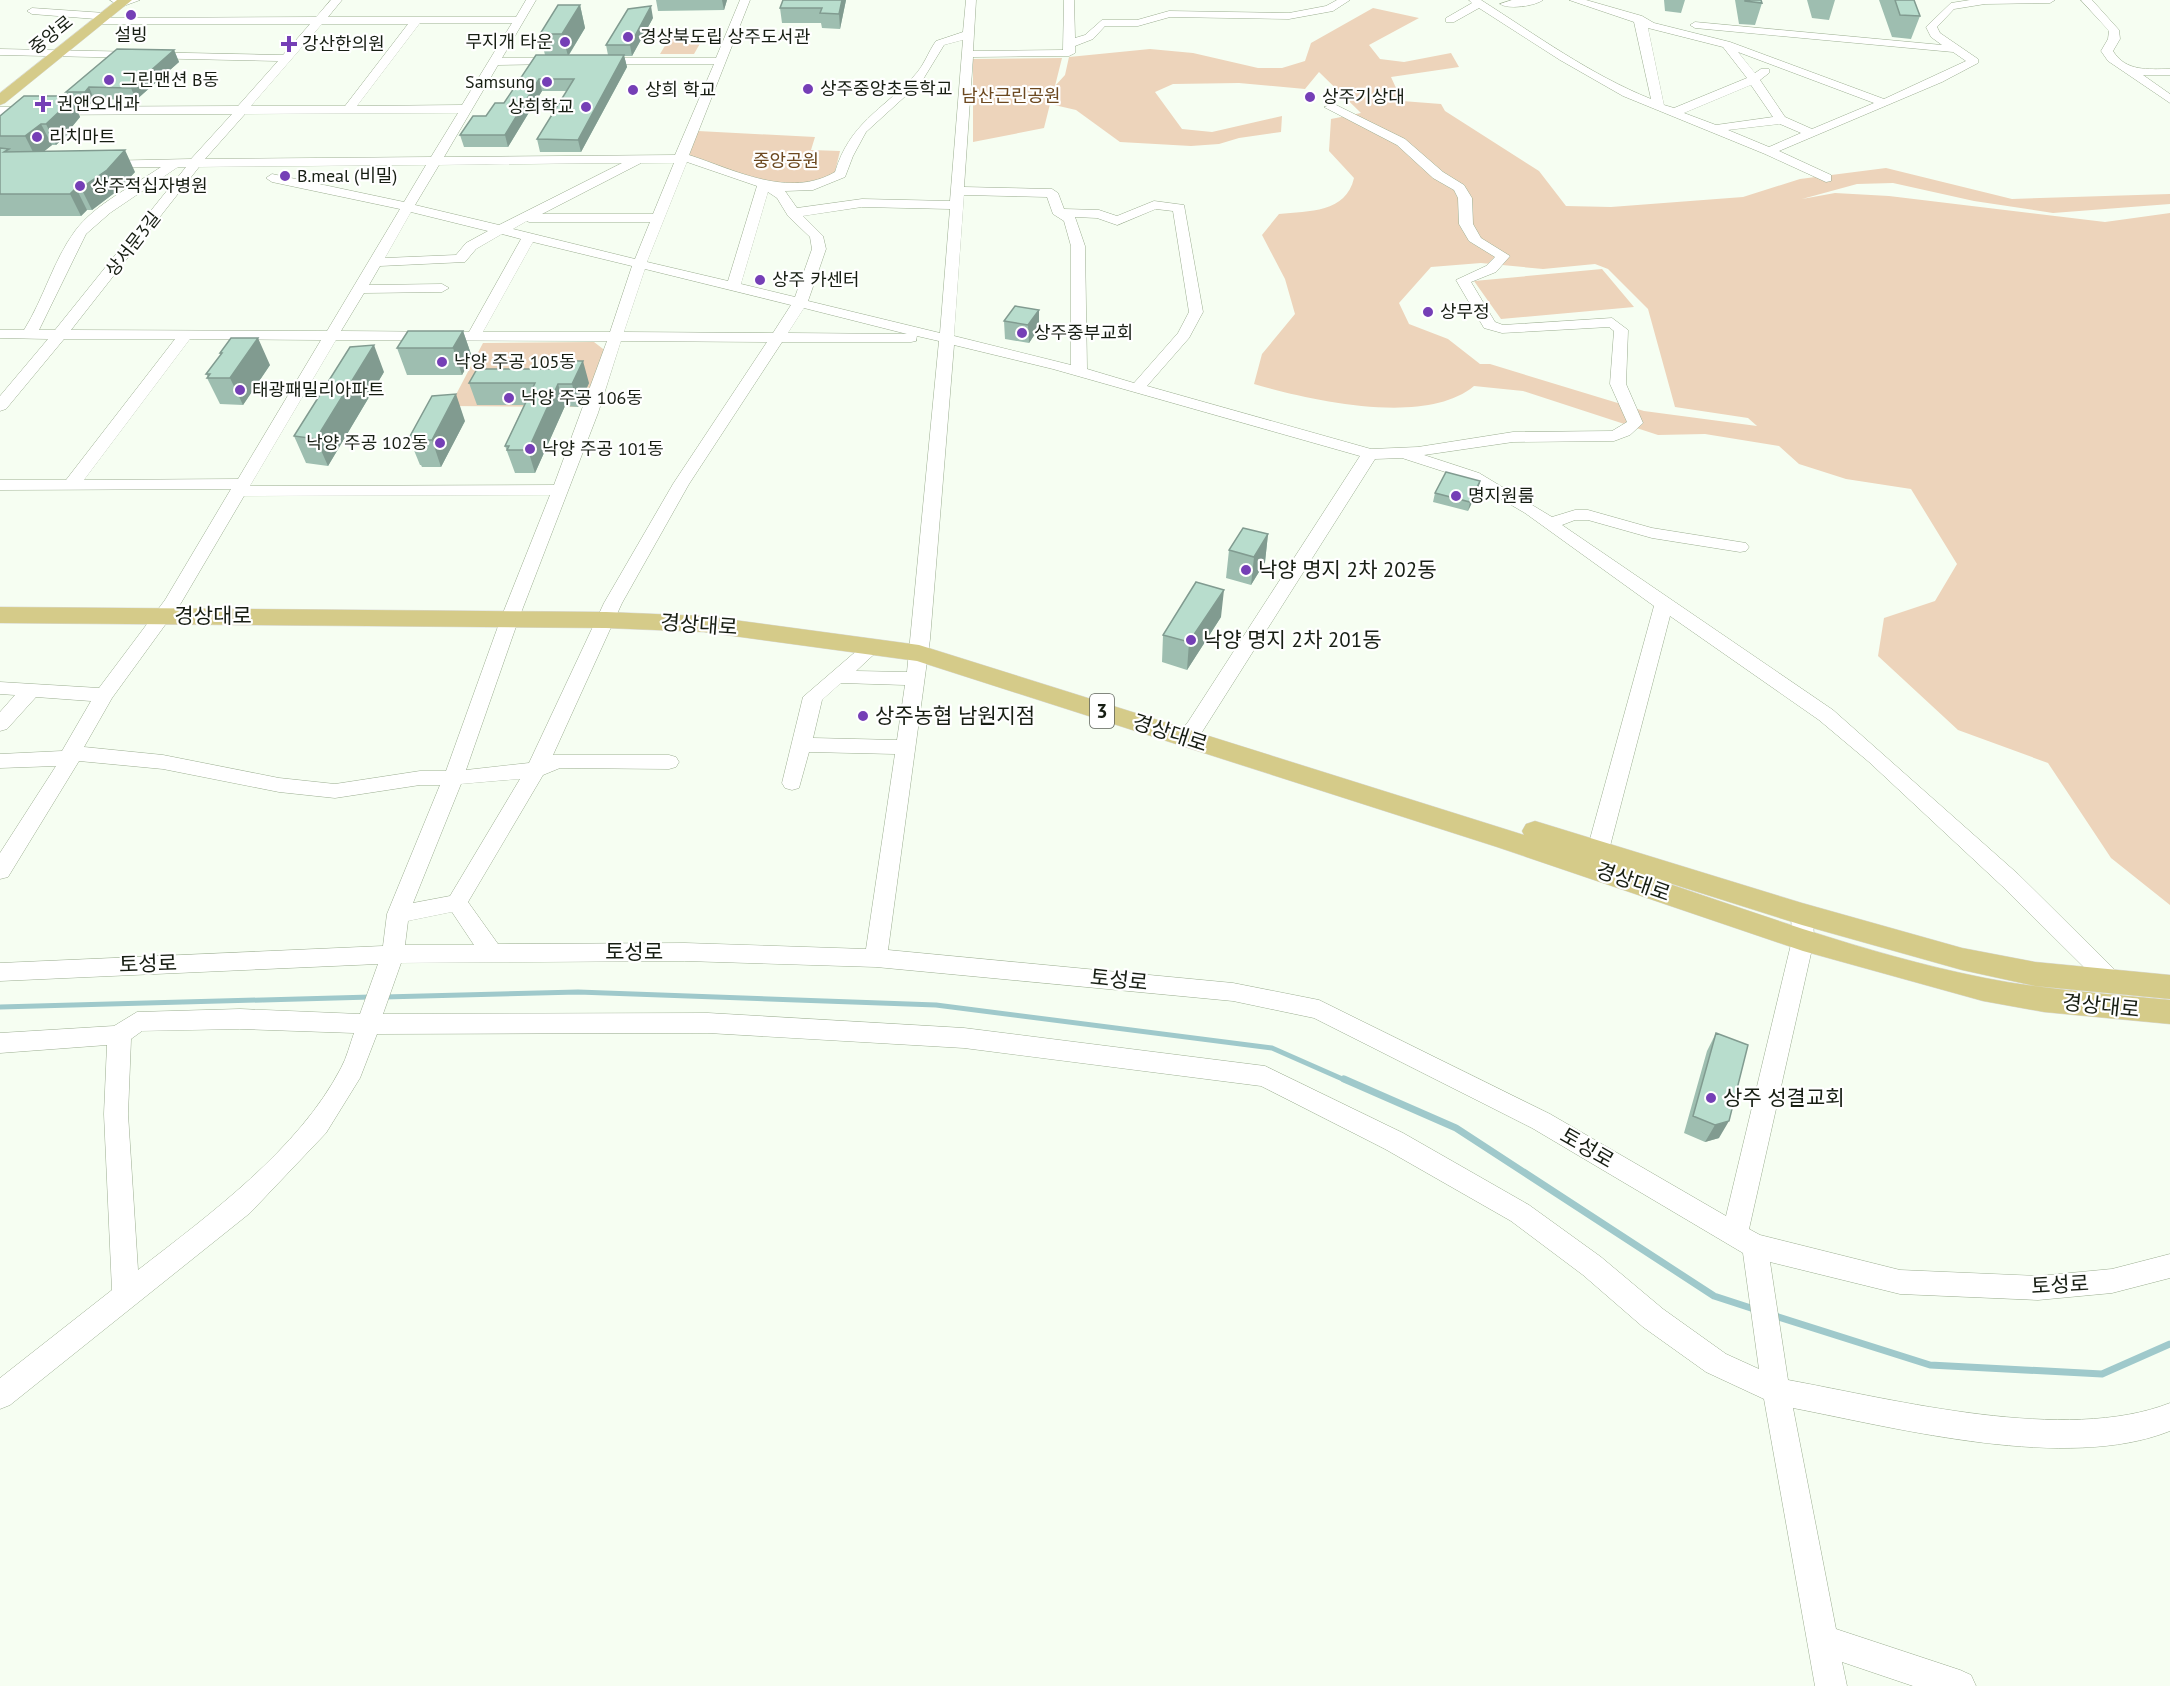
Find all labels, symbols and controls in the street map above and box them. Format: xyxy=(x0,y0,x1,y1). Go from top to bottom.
marker: 설빙 xyxy=(124,8,138,22)
street label: 중앙로 xyxy=(24,10,77,59)
place label: 설빙 xyxy=(114,23,148,46)
place label: 경상북도립 상주도서관 xyxy=(640,25,811,48)
place label: 무지개 타운 xyxy=(465,30,553,53)
marker: 경상북도립 상주도서관 xyxy=(621,30,635,44)
place label: 강산한의원 xyxy=(302,32,385,55)
marker: 강산한의원 xyxy=(280,35,298,53)
marker: 무지개 타운 xyxy=(558,35,572,49)
place label: 그린맨션 B동 xyxy=(121,68,219,91)
place label: Samsung xyxy=(465,70,535,93)
marker: 그린맨션 B동 xyxy=(102,73,116,87)
marker: Samsung xyxy=(540,75,554,89)
place label: 상주중앙초등학교 xyxy=(820,77,952,100)
place label: 상희 학교 xyxy=(645,78,716,101)
marker: 상주중앙초등학교 xyxy=(801,82,815,96)
marker: 상희 학교 xyxy=(626,83,640,97)
park label: 남산근린공원 xyxy=(961,84,1061,107)
place label: 상주기상대 xyxy=(1322,85,1405,108)
marker: 상주기상대 xyxy=(1303,90,1317,104)
place label: 권앤오내과 xyxy=(57,92,140,115)
marker: 권앤오내과 xyxy=(34,95,52,113)
place label: 상희학교 xyxy=(508,95,574,118)
marker: 상희학교 xyxy=(579,100,593,114)
place label: 리치마트 xyxy=(49,125,115,148)
marker: 리치마트 xyxy=(30,130,44,144)
park label: 중앙공원 xyxy=(753,149,819,172)
place label: B.meal (비밀) xyxy=(297,164,397,187)
marker: B.meal (비밀) xyxy=(278,169,292,183)
place label: 상주적십자병원 xyxy=(92,174,208,197)
marker: 상주적십자병원 xyxy=(73,179,87,193)
street label: 상서문3길 xyxy=(100,207,165,281)
place label: 상주 카센터 xyxy=(772,268,860,291)
marker: 상주 카센터 xyxy=(753,273,767,287)
place label: 상무정 xyxy=(1440,300,1490,323)
marker: 상무정 xyxy=(1421,305,1435,319)
place label: 상주중부교회 xyxy=(1034,321,1133,344)
marker: 상주중부교회 xyxy=(1015,326,1029,340)
place label: 낙양 주공 105동 xyxy=(454,350,576,373)
marker: 낙양 주공 105동 xyxy=(435,355,449,369)
place label: 태광패밀리아파트 xyxy=(252,378,384,401)
marker: 태광패밀리아파트 xyxy=(233,383,247,397)
place label: 낙양 주공 106동 xyxy=(521,386,643,409)
marker: 낙양 주공 106동 xyxy=(502,391,516,405)
place label: 낙양 주공 102동 xyxy=(306,431,428,454)
marker: 낙양 주공 102동 xyxy=(433,436,447,450)
place label: 낙양 주공 101동 xyxy=(542,437,664,460)
marker: 낙양 주공 101동 xyxy=(523,442,537,456)
place label: 명지원룸 xyxy=(1468,484,1534,507)
marker: 명지원룸 xyxy=(1449,489,1463,503)
place label: 낙양 명지 2차 202동 xyxy=(1258,556,1437,583)
marker: 낙양 명지 2차 202동 xyxy=(1239,563,1253,577)
street label: 경상대로 xyxy=(174,602,252,629)
street label: 경상대로 xyxy=(660,608,739,641)
place label: 낙양 명지 2차 201동 xyxy=(1203,626,1382,653)
marker: 낙양 명지 2차 201동 xyxy=(1184,633,1198,647)
road number: 3 xyxy=(1090,694,1114,728)
place label: 상주농협 남원지점 xyxy=(875,702,1035,729)
street label: 경상대로 xyxy=(1129,708,1211,757)
marker: 상주농협 남원지점 xyxy=(856,709,870,723)
street label: 경상대로 xyxy=(1592,856,1674,907)
street label: 토성로 xyxy=(605,938,663,965)
street label: 토성로 xyxy=(119,949,177,978)
street label: 토성로 xyxy=(1089,963,1149,996)
street label: 경상대로 xyxy=(2061,988,2141,1023)
place label: 상주 성결교회 xyxy=(1723,1084,1845,1111)
marker: 상주 성결교회 xyxy=(1704,1091,1718,1105)
street label: 토성로 xyxy=(1555,1121,1619,1174)
street label: 토성로 xyxy=(2030,1270,2090,1299)

